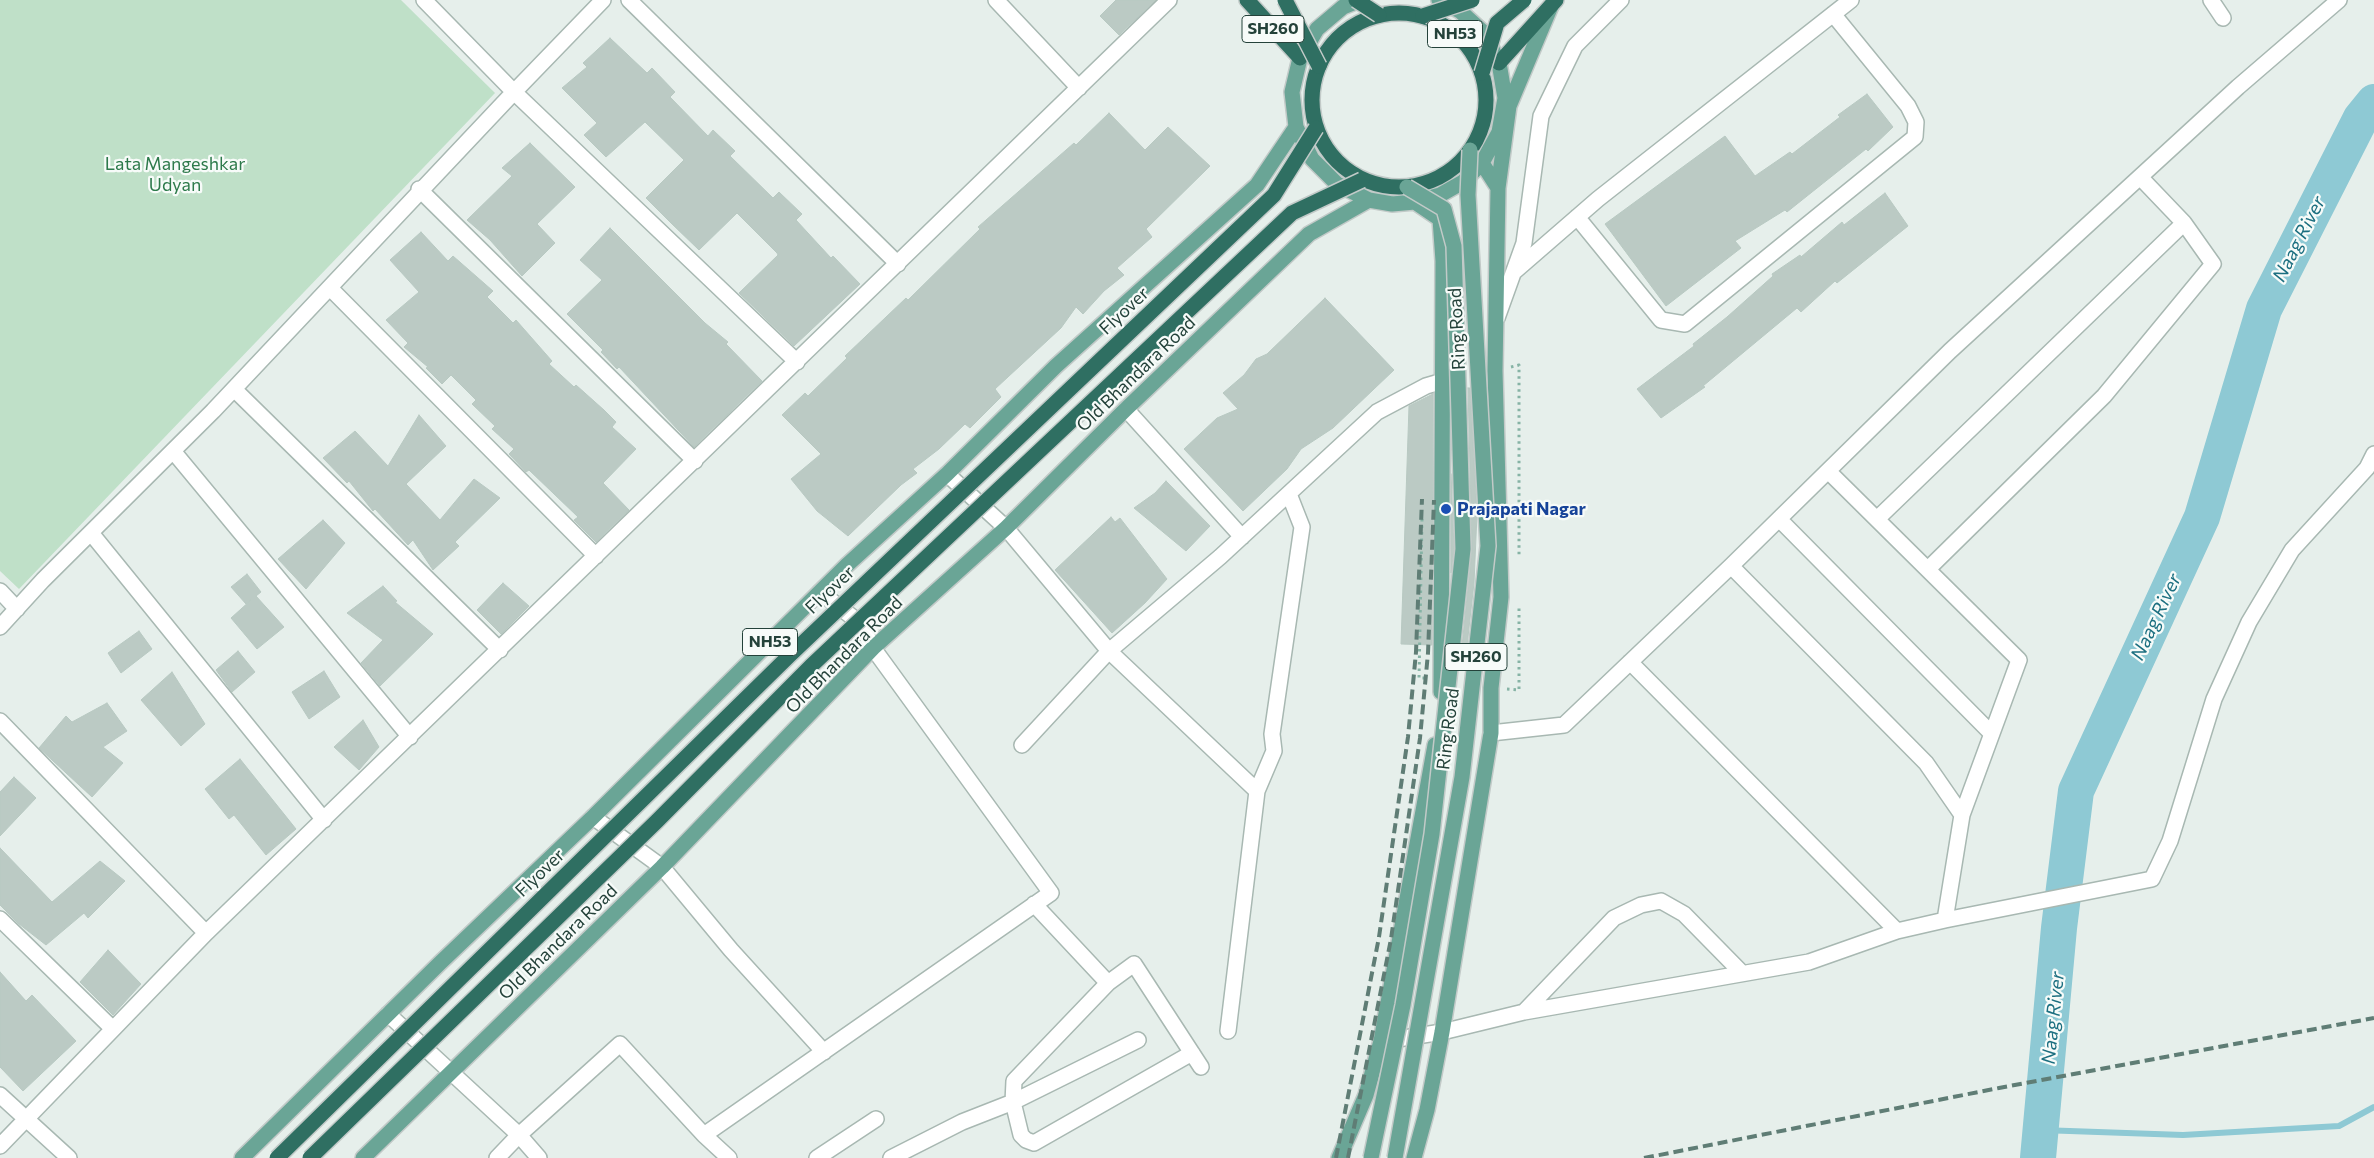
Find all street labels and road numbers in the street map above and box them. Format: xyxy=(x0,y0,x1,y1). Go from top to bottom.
road number: SH260 xyxy=(1242,15,1304,42)
road number: NH53 xyxy=(1428,20,1482,48)
street label: Flyover xyxy=(1095,283,1153,339)
street label: Ring Road xyxy=(1444,287,1470,371)
street label: Old Bhandara Road xyxy=(1072,312,1200,436)
street label: Flyover xyxy=(801,561,859,619)
street label: Old Bhandara Road xyxy=(781,592,907,718)
road number: NH53 xyxy=(742,628,798,656)
road number: SH260 xyxy=(1445,644,1507,670)
street label: Ring Road xyxy=(1432,687,1464,771)
street label: Flyover xyxy=(511,844,569,902)
street label: Old Bhandara Road xyxy=(494,880,622,1004)

